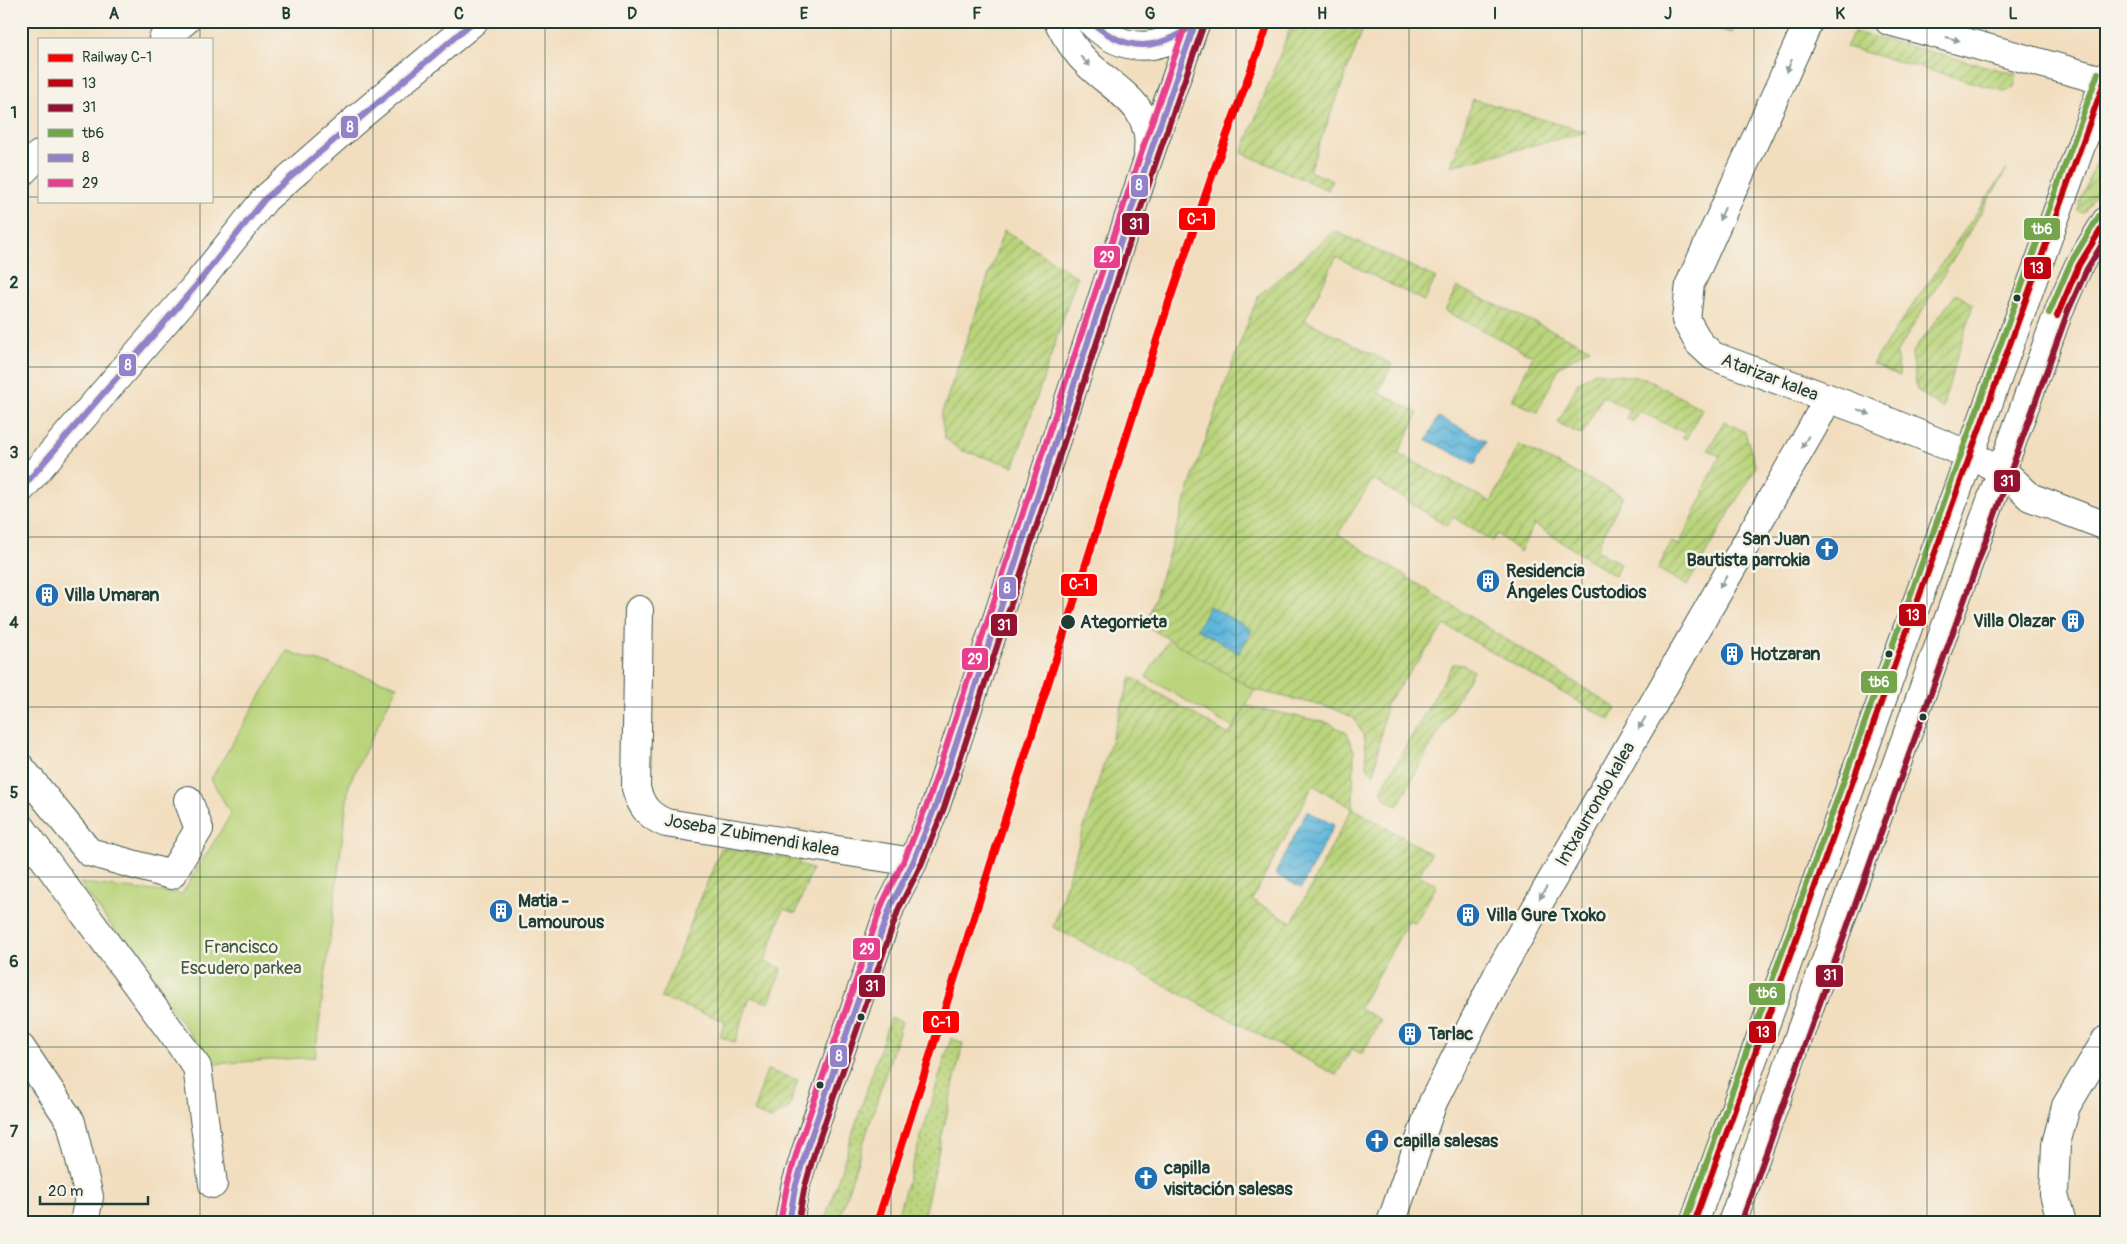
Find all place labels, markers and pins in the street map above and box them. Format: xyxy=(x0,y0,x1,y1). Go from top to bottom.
unlabelled marker xyxy=(2012,293,2022,303)
place label: San Juan Bautista parrokia xyxy=(1687,528,1811,572)
church icon: San Juan Bautista parrokia xyxy=(1814,536,1840,562)
place label: Residencia Ángeles Custodios xyxy=(1506,560,1647,604)
building icon: Residencia Ángeles Custodios xyxy=(1475,568,1501,594)
building icon: Villa Umaran xyxy=(34,582,60,608)
place label: Villa Umaran xyxy=(64,584,160,607)
building icon: Villa Olazar xyxy=(2060,608,2086,634)
place label: Villa Olazar xyxy=(1973,610,2057,633)
place label: Ategorrieta xyxy=(1080,611,1168,634)
marker: Ategorrieta xyxy=(1059,613,1077,631)
building icon: Hotzaran xyxy=(1719,641,1745,667)
place label: Hotzaran xyxy=(1750,643,1821,666)
unlabelled marker xyxy=(1884,649,1894,659)
unlabelled marker xyxy=(1918,712,1928,722)
place label: Matia - Lamourous xyxy=(518,890,605,934)
building icon: Matia - Lamourous xyxy=(488,898,514,924)
building icon: Villa Gure Txoko xyxy=(1455,902,1481,928)
place label: Villa Gure Txoko xyxy=(1486,904,1606,927)
unlabelled marker xyxy=(856,1012,866,1022)
building icon: Tarlac xyxy=(1397,1021,1423,1047)
place label: Tarlac xyxy=(1427,1023,1474,1046)
unlabelled marker xyxy=(815,1080,825,1090)
church icon: capilla salesas xyxy=(1364,1128,1390,1154)
place label: capilla salesas xyxy=(1393,1130,1499,1153)
place label: capilla visitación salesas xyxy=(1163,1157,1293,1201)
church icon: capilla visitación salesas xyxy=(1133,1165,1159,1191)

